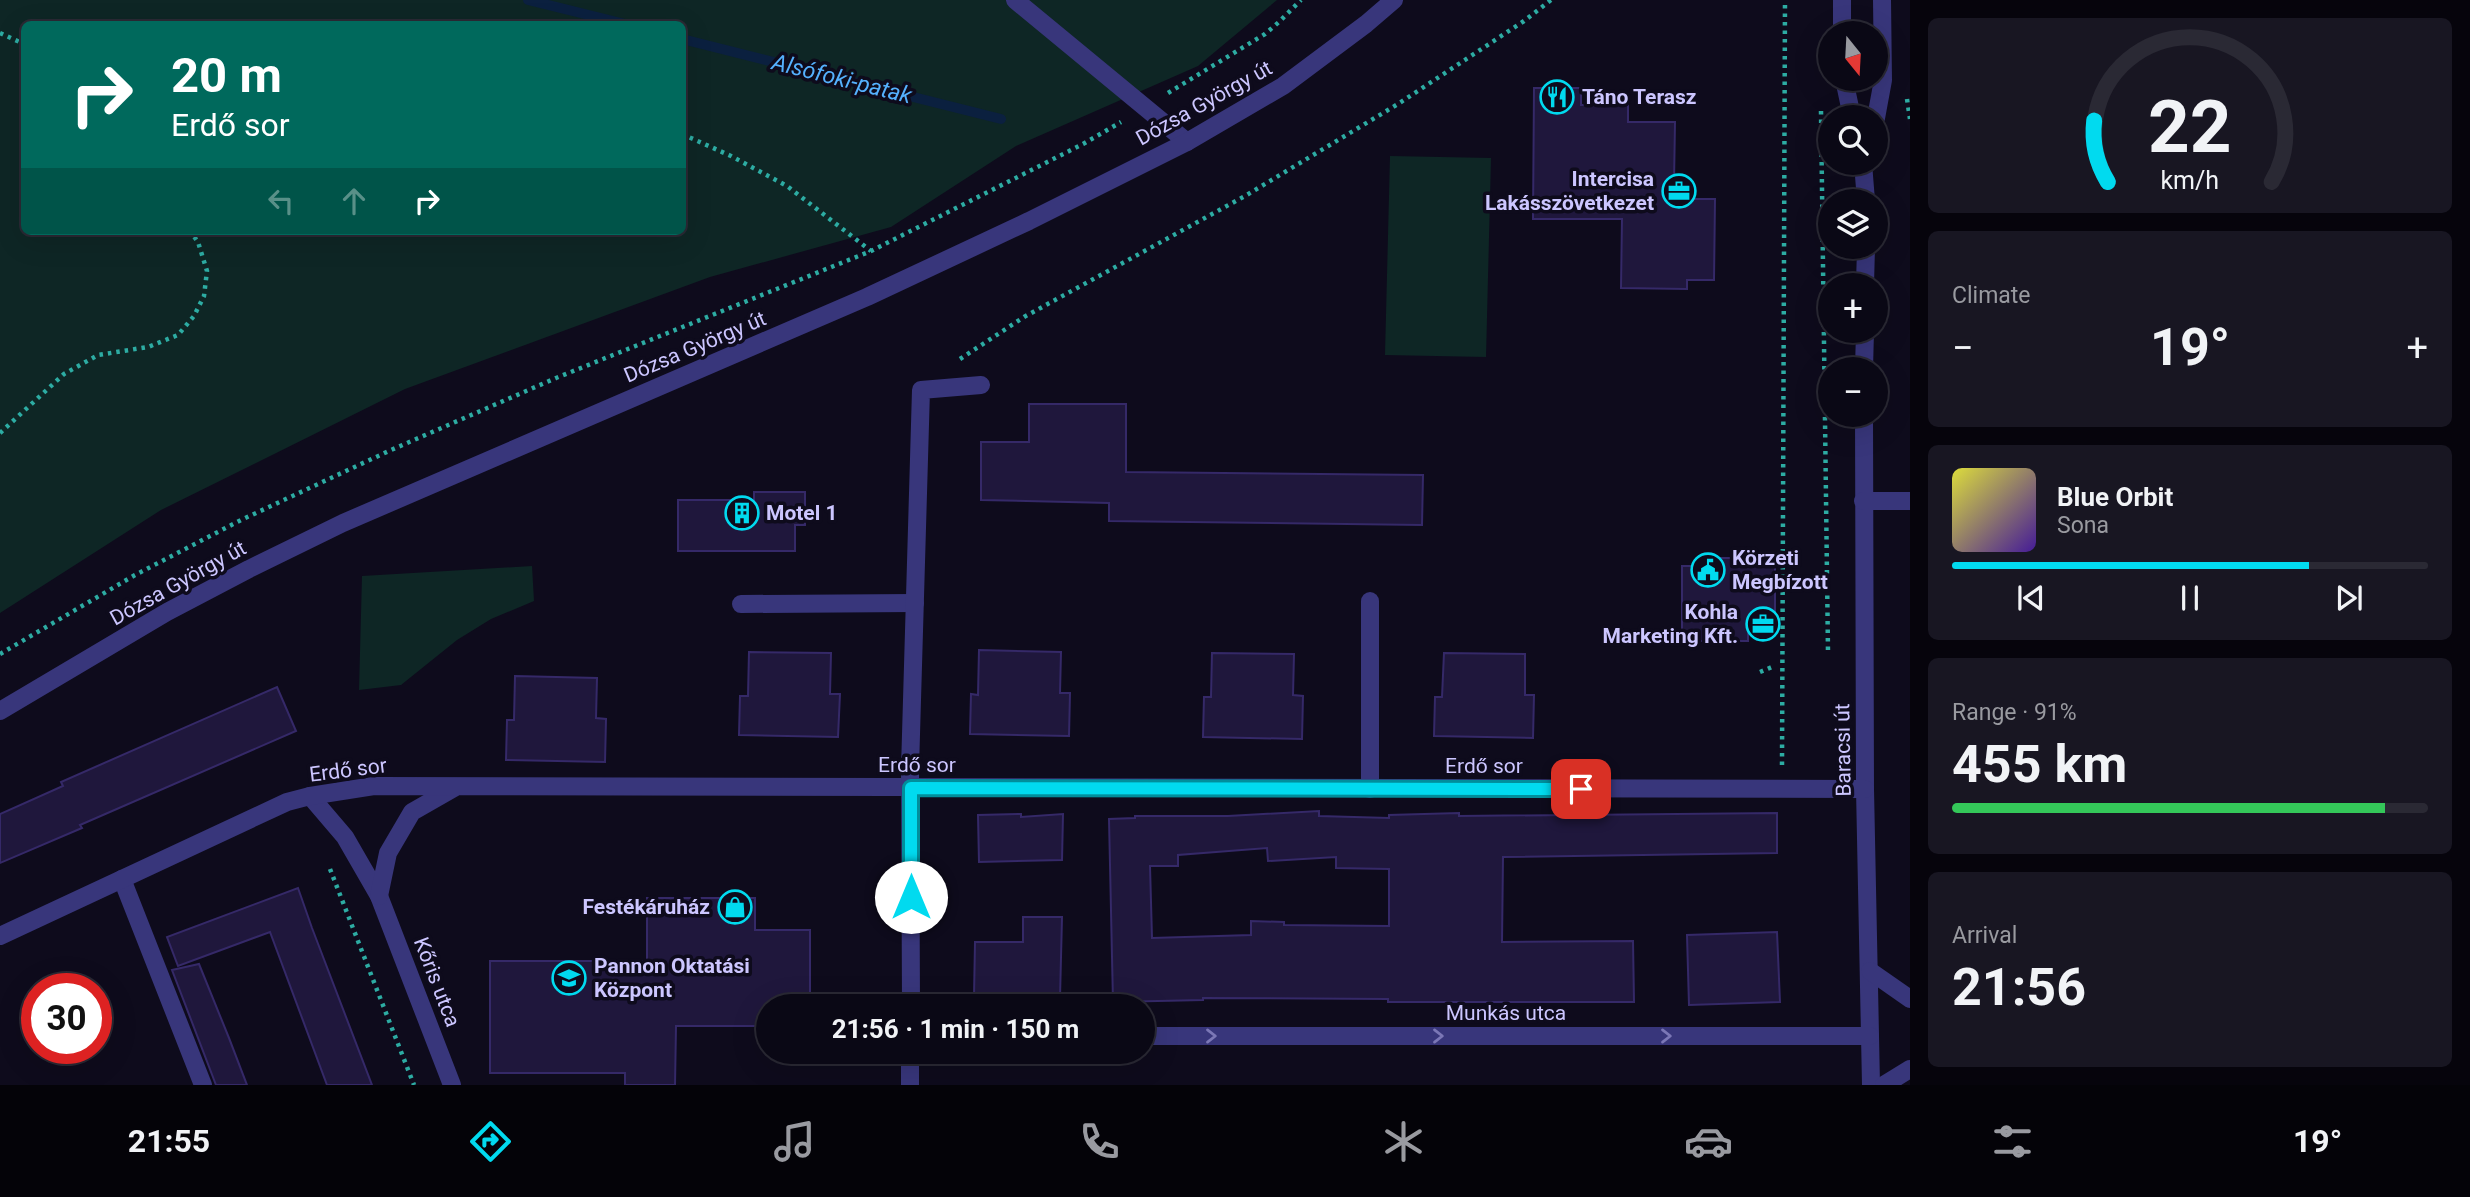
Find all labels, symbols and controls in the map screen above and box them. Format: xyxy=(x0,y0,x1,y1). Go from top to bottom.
north arrow xyxy=(1818,21,1888,91)
map controls xyxy=(1818,21,1888,427)
text: 20 m xyxy=(171,47,282,104)
water label: Alsófoki-patak xyxy=(768,48,915,110)
icon: right xyxy=(56,49,147,140)
street label: Dózsa György út xyxy=(1132,56,1276,150)
restaurant icon: Táno Terasz xyxy=(1538,78,1576,116)
text: 22 xyxy=(2148,84,2232,170)
place label: Táno Terasz xyxy=(1582,85,1696,109)
button: search xyxy=(1818,105,1888,175)
text: Erdő sor xyxy=(171,106,290,144)
text: km/h xyxy=(2161,166,2219,195)
place label: Intercisa Lakásszövetkezet xyxy=(1485,167,1654,215)
office icon: Intercisa Lakásszövetkezet xyxy=(1660,172,1698,210)
icon: left xyxy=(262,182,300,220)
icon: ahead xyxy=(335,182,373,220)
icon: right xyxy=(408,182,446,220)
button: layers xyxy=(1818,189,1888,259)
button: + xyxy=(1818,273,1888,343)
text: Climate xyxy=(1952,282,2031,309)
street label: Dózsa György út xyxy=(620,306,770,388)
text: 19° xyxy=(2150,317,2230,378)
text: − xyxy=(1952,326,1974,370)
text: + xyxy=(2406,326,2428,370)
button: − xyxy=(1818,357,1888,427)
text: Blue Orbit xyxy=(2057,482,2173,512)
building icon: Motel 1 xyxy=(723,494,761,532)
place label: Motel 1 xyxy=(766,501,838,525)
text: Sona xyxy=(2057,512,2109,539)
street label: Dózsa György út xyxy=(106,536,250,630)
place label: Körzeti Megbízott xyxy=(1732,546,1828,594)
public building icon: Körzeti Megbízott xyxy=(1689,551,1727,589)
icon: previous xyxy=(2012,579,2050,617)
icon: pause xyxy=(2171,579,2209,617)
icon: next xyxy=(2330,579,2368,617)
place label: Kohla Marketing Kft. xyxy=(1603,600,1738,648)
office icon: Kohla Marketing Kft. xyxy=(1744,605,1782,643)
text: Range · 91% xyxy=(1952,699,2077,726)
street label: Baracsi út xyxy=(1830,703,1856,797)
text: 455 km xyxy=(1952,734,2127,795)
street label: Erdő sor xyxy=(308,753,388,787)
street label: Erdő sor xyxy=(878,753,956,777)
street label: Erdő sor xyxy=(1445,754,1523,778)
pin xyxy=(1551,759,1611,819)
icon: arrive xyxy=(1562,770,1600,808)
position arrow xyxy=(874,860,948,934)
shop icon: Festékáruház xyxy=(716,888,754,926)
place label: Festékáruház xyxy=(583,895,710,919)
text: Arrival xyxy=(1952,922,2017,949)
street label: Kőris utca xyxy=(409,934,465,1030)
place label: Pannon Oktatási Központ xyxy=(594,954,750,1002)
text: 21:56 xyxy=(1952,957,2086,1018)
school or university icon: Pannon Oktatási Központ xyxy=(550,959,588,997)
speed limit sign: 30 xyxy=(21,973,112,1064)
street label: Munkás utca xyxy=(1446,1001,1566,1025)
text: 21:56 · 1 min · 150 m xyxy=(832,1014,1079,1044)
one-way arrow xyxy=(1206,1028,1217,1044)
one-way arrow xyxy=(1434,1028,1444,1044)
one-way arrow xyxy=(1661,1028,1672,1044)
icon: directions xyxy=(466,1117,515,1166)
icon: music xyxy=(770,1117,819,1166)
icon: phone xyxy=(1075,1117,1124,1166)
icon: climate xyxy=(1379,1117,1428,1166)
icon: car xyxy=(1684,1117,1733,1166)
icon: filters xyxy=(1988,1117,2037,1166)
text: 21:55 xyxy=(128,1122,210,1160)
text: 19° xyxy=(2293,1122,2342,1160)

